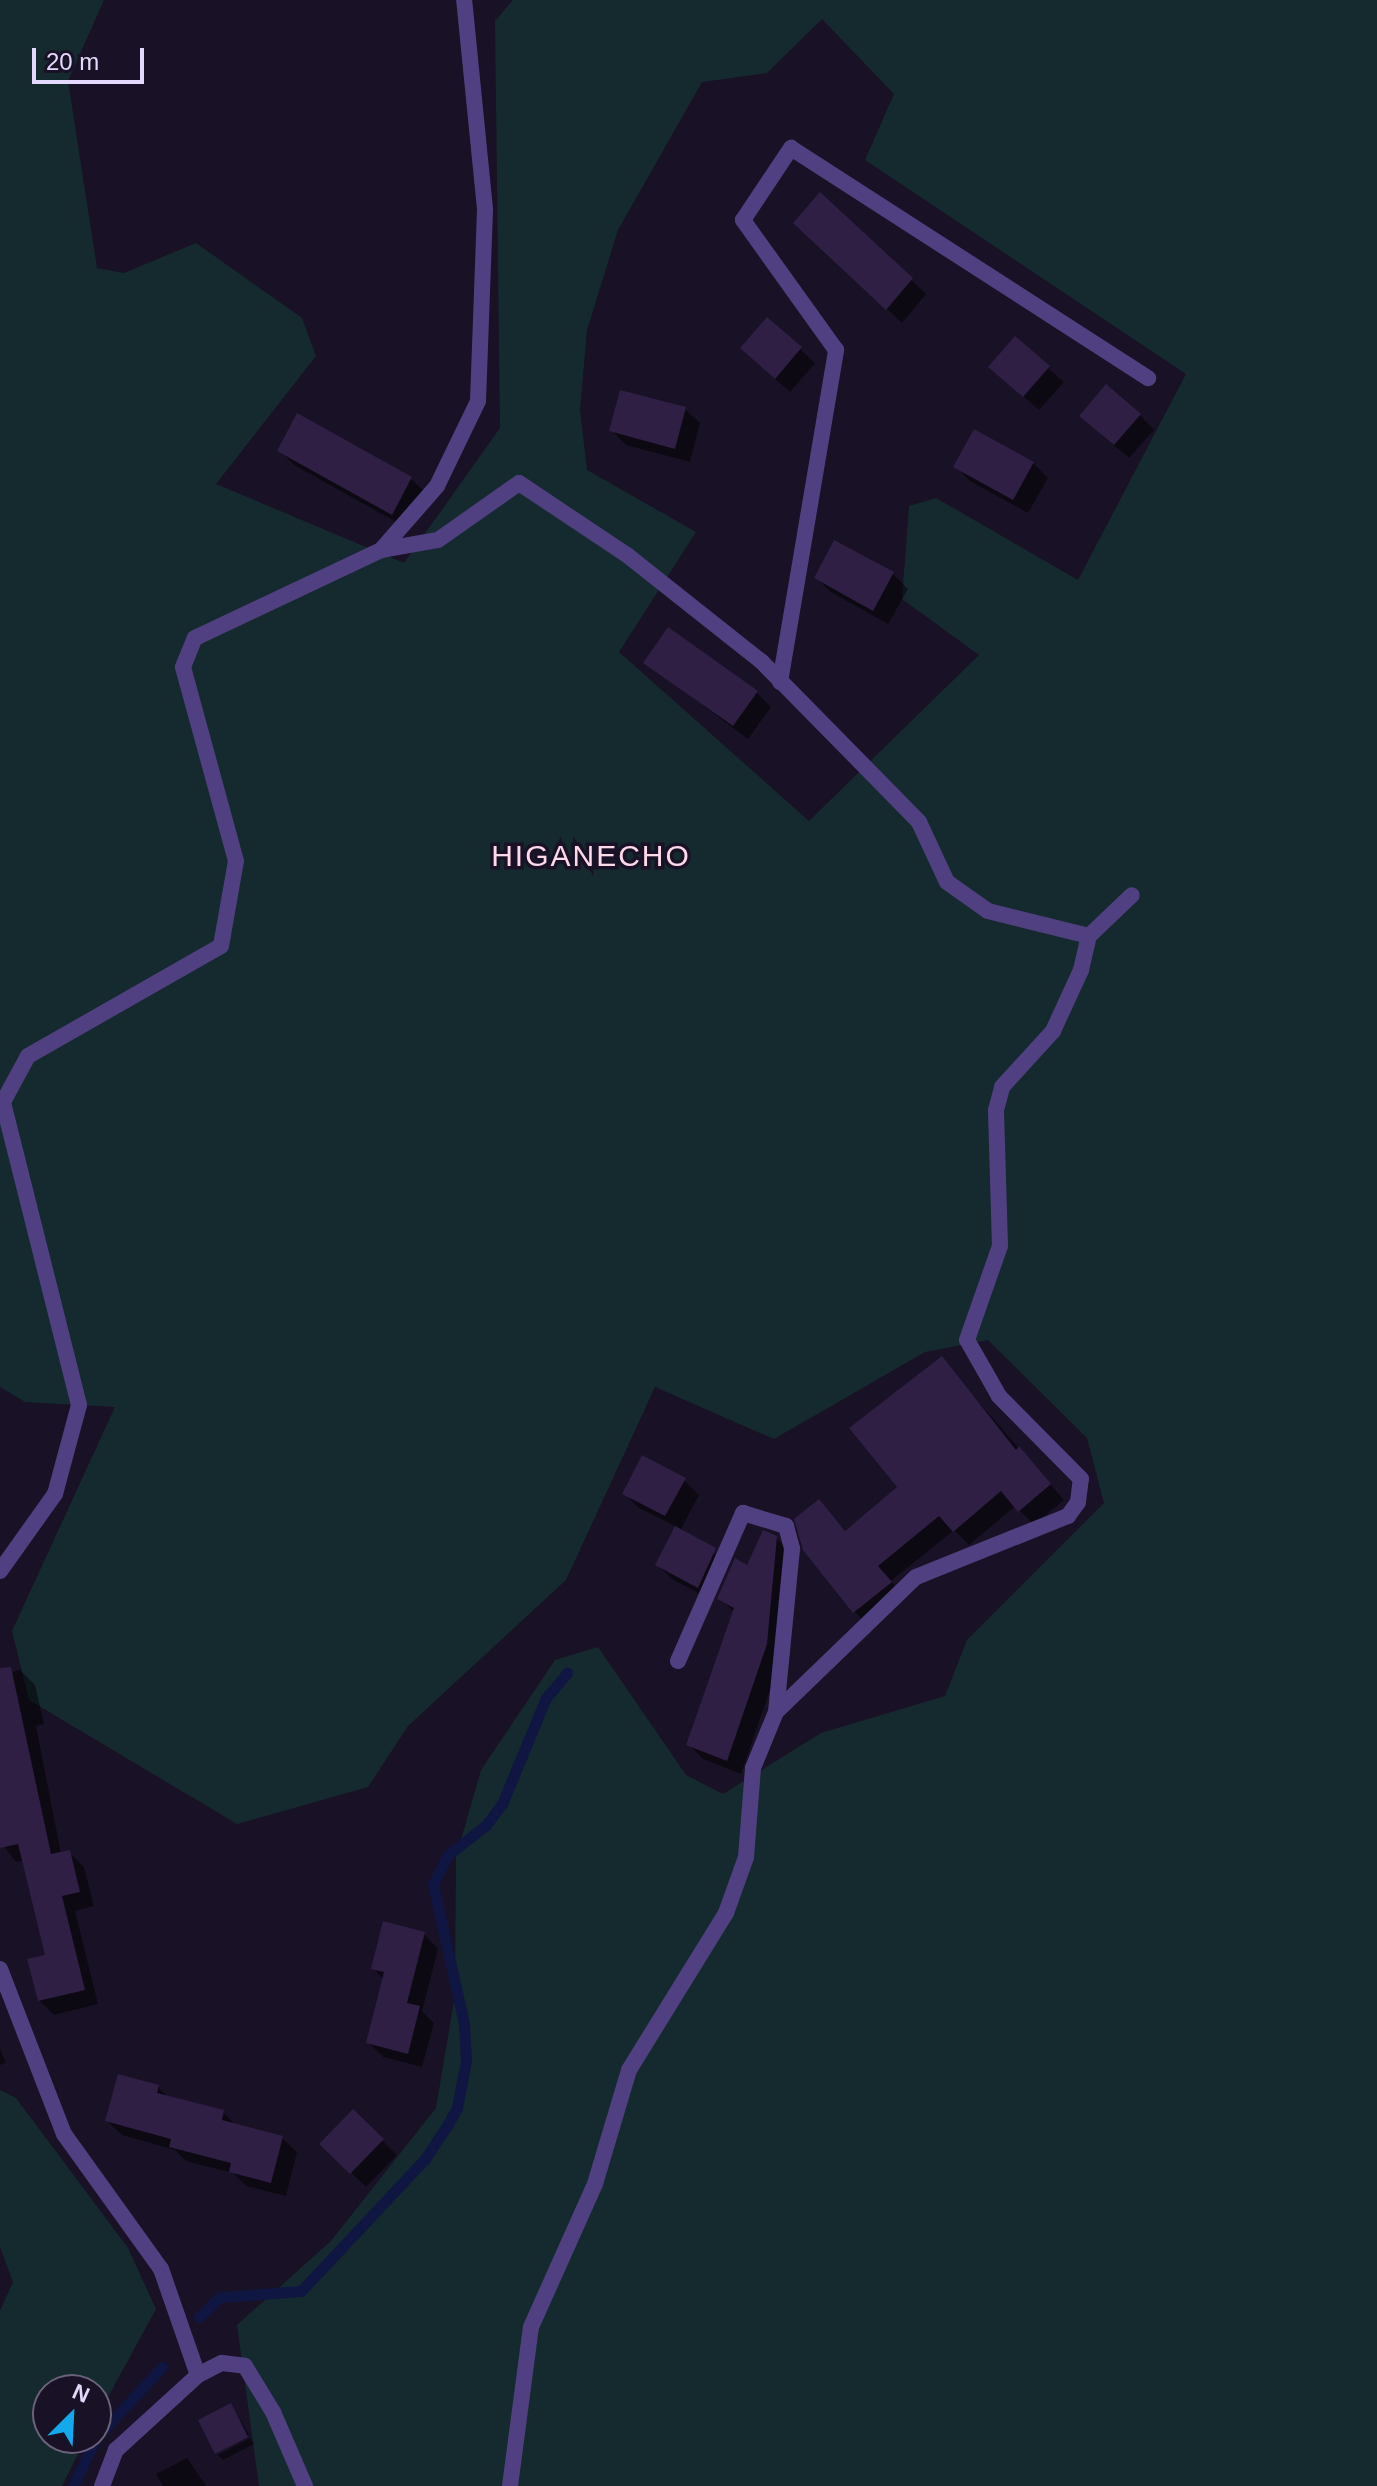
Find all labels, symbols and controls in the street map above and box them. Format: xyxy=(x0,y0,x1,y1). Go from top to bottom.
scale bar xyxy=(36,32,148,82)
text: 20 m xyxy=(46,48,99,75)
district label: HIGANECHO xyxy=(491,838,691,874)
north arrow xyxy=(32,2374,112,2454)
text: N xyxy=(69,2379,93,2408)

